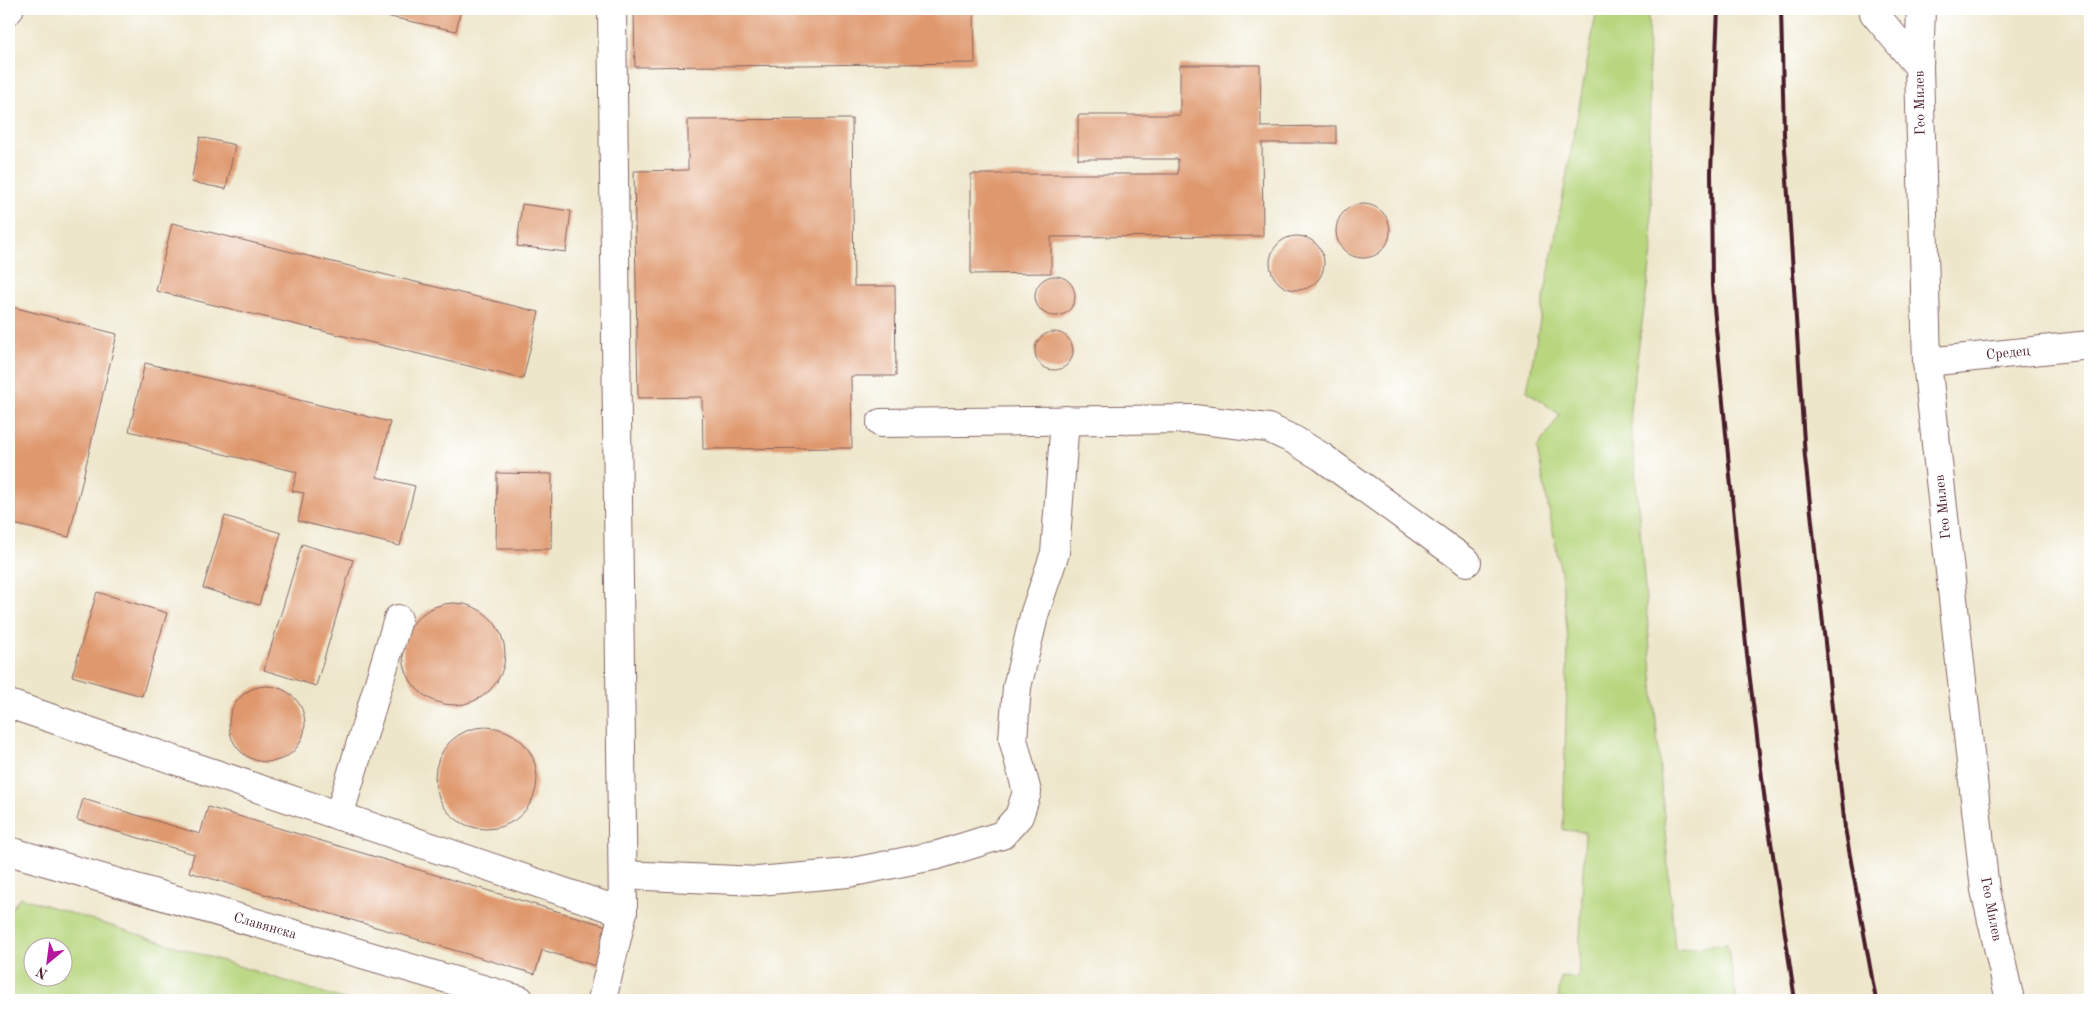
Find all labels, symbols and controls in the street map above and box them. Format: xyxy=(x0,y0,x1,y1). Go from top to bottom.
street label: Гео Милев xyxy=(1912,70,1928,136)
street label: Средец xyxy=(1985,344,2031,362)
street label: Гео Милев xyxy=(1933,474,1953,540)
street label: Гео Милев xyxy=(1978,876,2004,942)
street label: Славянска xyxy=(232,910,298,942)
north arrow xyxy=(22,936,72,986)
text: N xyxy=(34,964,50,981)

